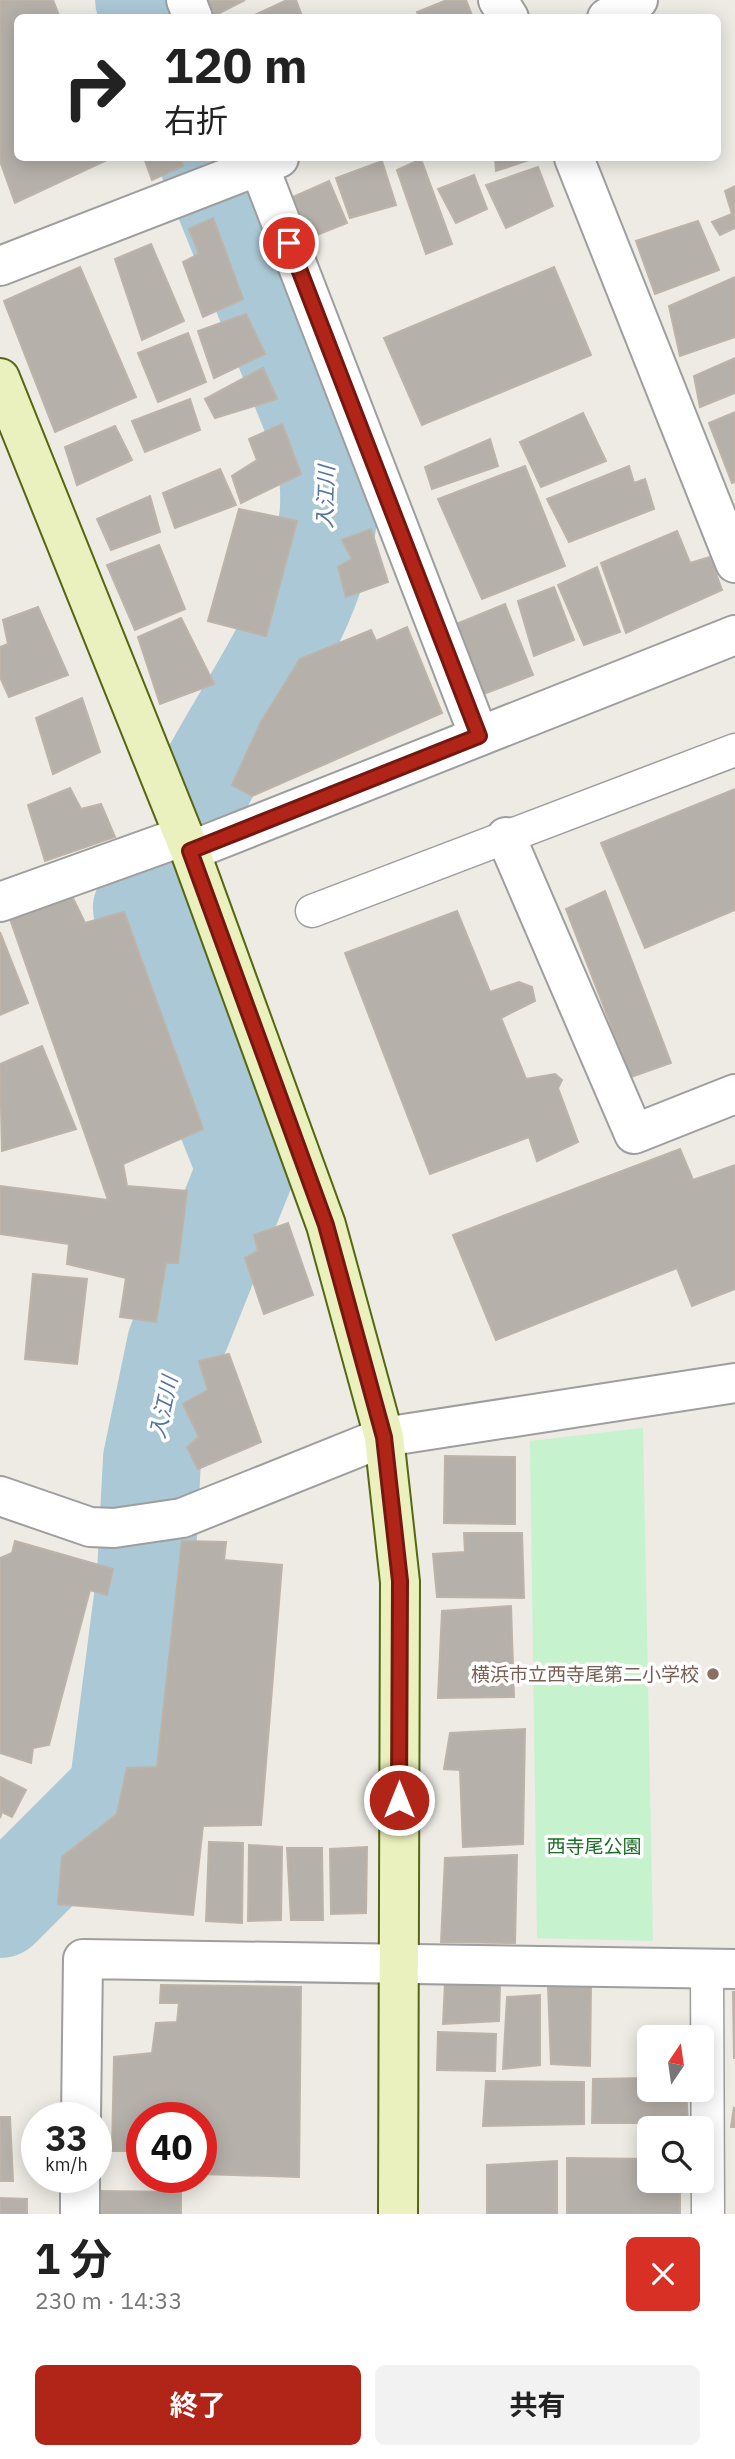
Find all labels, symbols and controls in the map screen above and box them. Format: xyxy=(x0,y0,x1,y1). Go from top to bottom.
text: 120 m xyxy=(164,33,308,96)
icon: right xyxy=(49,42,140,133)
text: 右折 xyxy=(164,99,228,141)
pin xyxy=(259,213,319,273)
icon: arrive xyxy=(270,224,308,262)
water label: 入江川 xyxy=(310,463,340,529)
water label: 入江川 xyxy=(143,1371,184,1441)
place label: 横浜市立西寺尾第二小学校 xyxy=(471,1662,699,1686)
marker: 横浜市立西寺尾第二小学校 xyxy=(705,1666,721,1682)
position arrow xyxy=(362,1763,436,1837)
park label: 西寺尾公園 xyxy=(546,1834,642,1858)
north arrow xyxy=(637,2025,714,2102)
map controls xyxy=(637,2025,714,2193)
speed limit sign: 40 xyxy=(126,2102,217,2193)
text: 33 xyxy=(45,2115,88,2161)
button: search xyxy=(637,2116,714,2193)
text: km/h xyxy=(45,2153,88,2176)
text: 1 分 xyxy=(35,2231,112,2286)
button: close xyxy=(626,2237,700,2311)
text: 230 m · 14:33 xyxy=(35,2285,182,2315)
button: 終了 xyxy=(35,2365,361,2445)
button: 共有 xyxy=(375,2365,700,2445)

